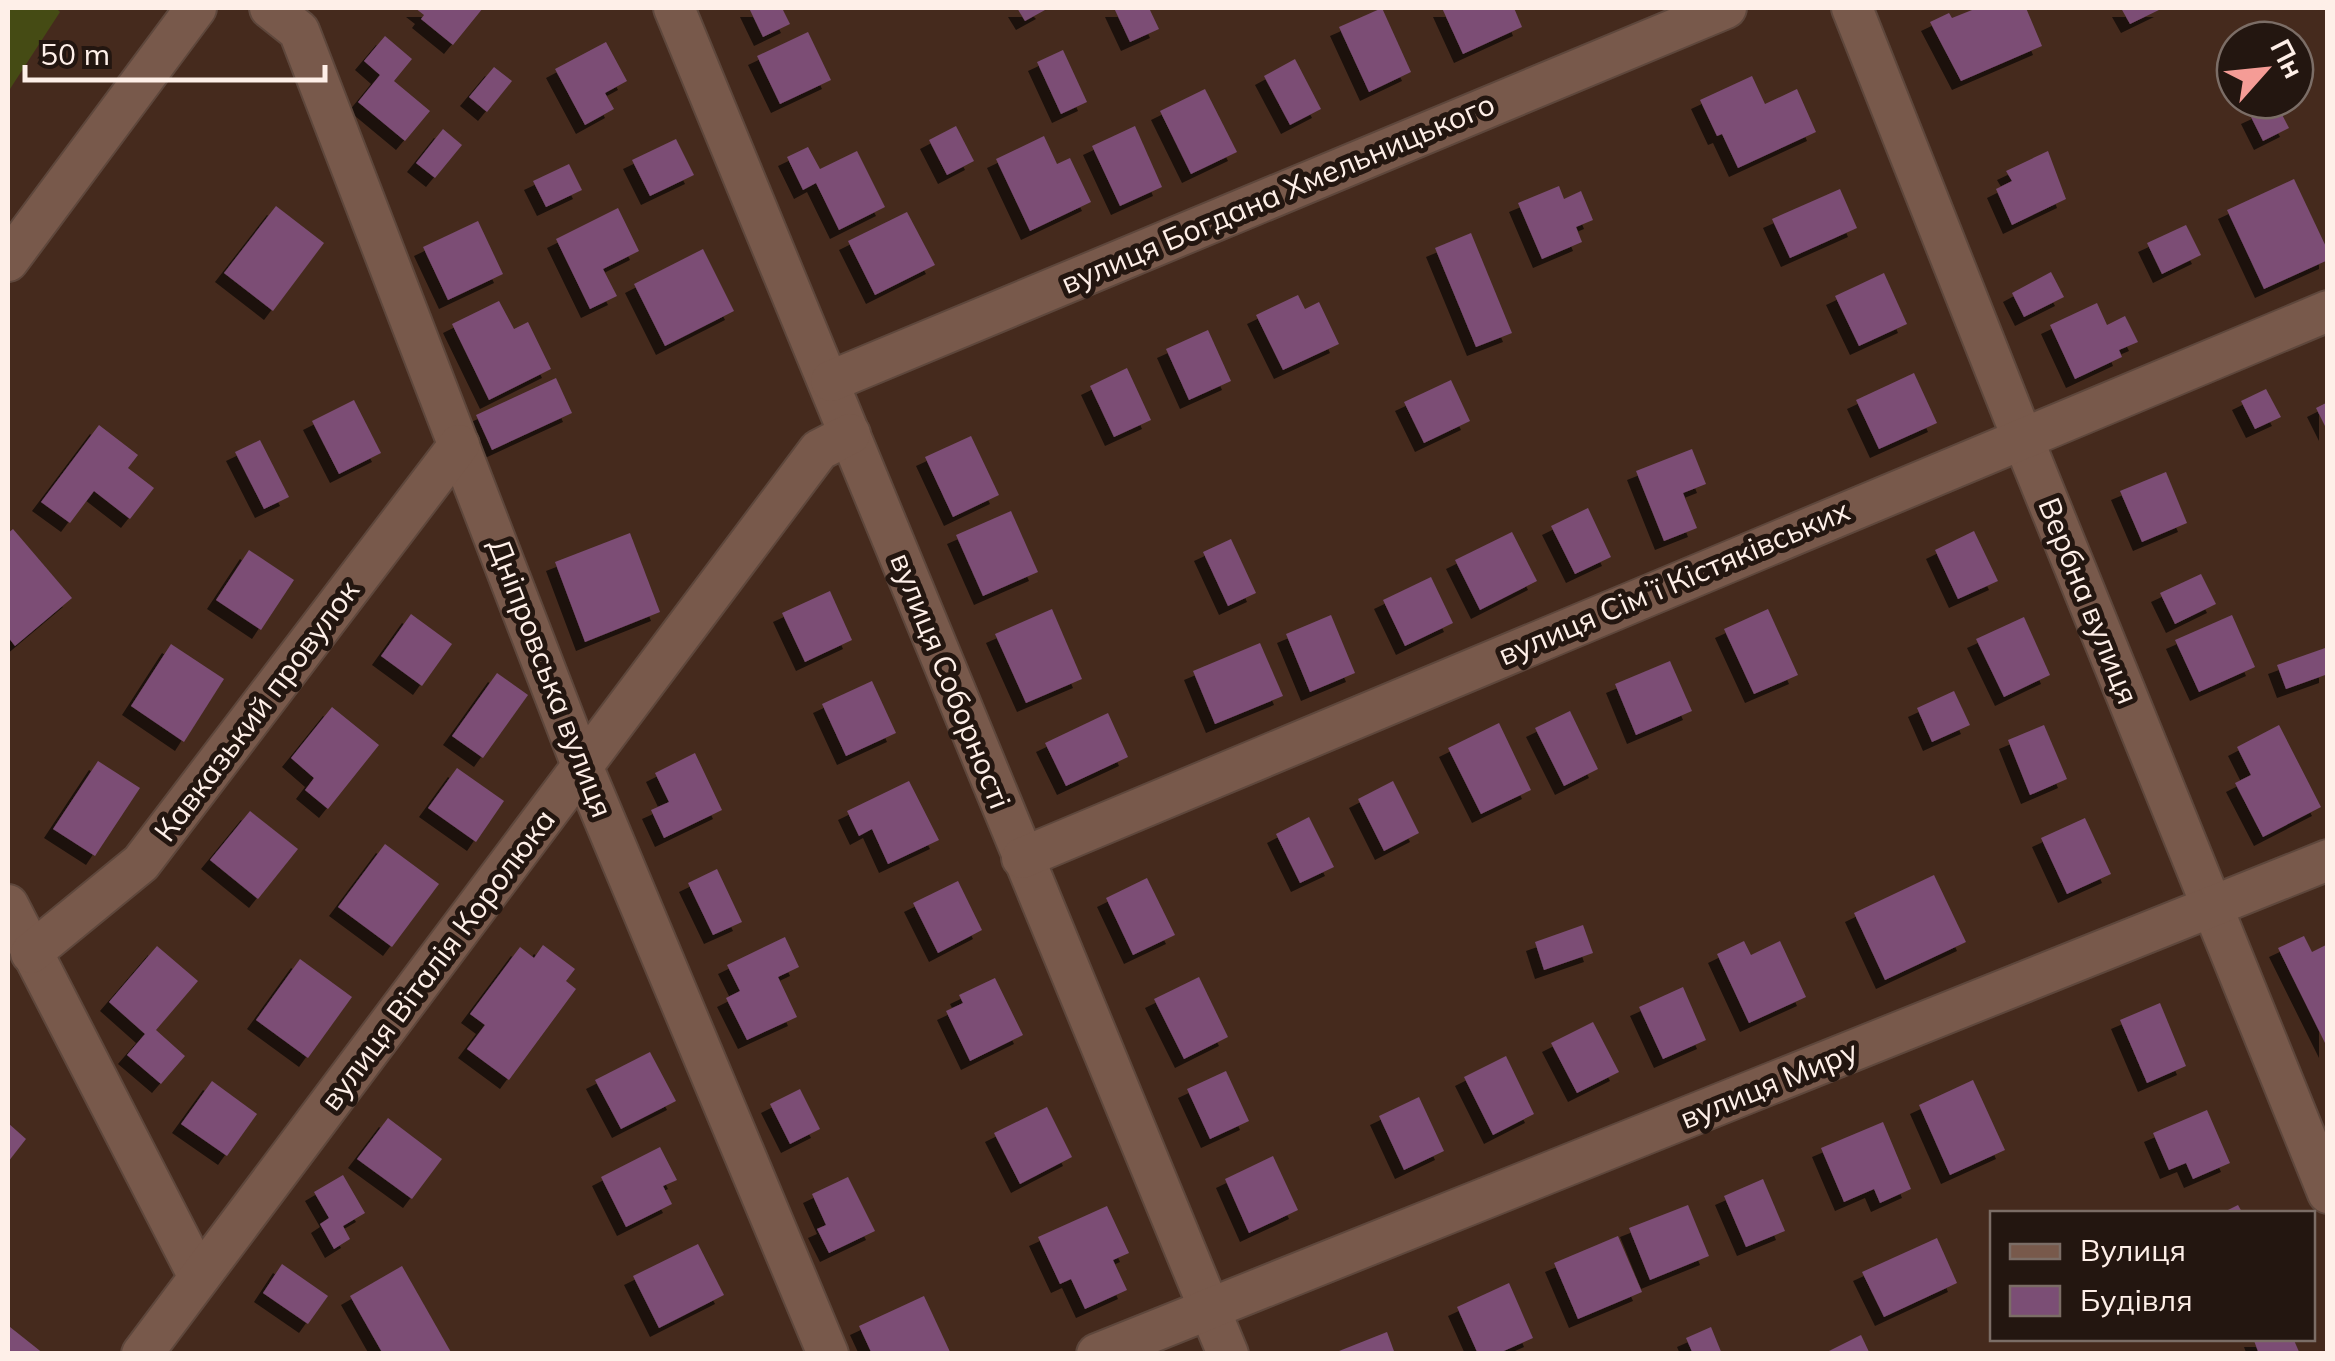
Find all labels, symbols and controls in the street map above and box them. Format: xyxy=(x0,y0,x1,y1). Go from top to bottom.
scale bar xyxy=(25,20,325,82)
north arrow xyxy=(2215,20,2315,120)
text: Пн xyxy=(2263,33,2312,84)
text: 50 m xyxy=(40,35,110,73)
street label: вулиця Богдана Хмельницького xyxy=(1055,84,1500,302)
street label: вулиця Сімʼї Кістяківських xyxy=(1492,491,1855,673)
street label: Вербна вулиця xyxy=(2030,492,2148,709)
street label: Дніпровська вулиця xyxy=(480,533,622,823)
street label: вулиця Соборності xyxy=(882,547,1020,814)
street label: Кавказький провулок xyxy=(146,572,367,849)
street label: вулиця Віталія Королюка xyxy=(311,801,563,1118)
street label: вулиця Миру xyxy=(1674,1031,1863,1137)
legend xyxy=(1990,1211,2315,1341)
text: Вулиця xyxy=(2080,1231,2186,1269)
text: Будівля xyxy=(2080,1281,2193,1319)

